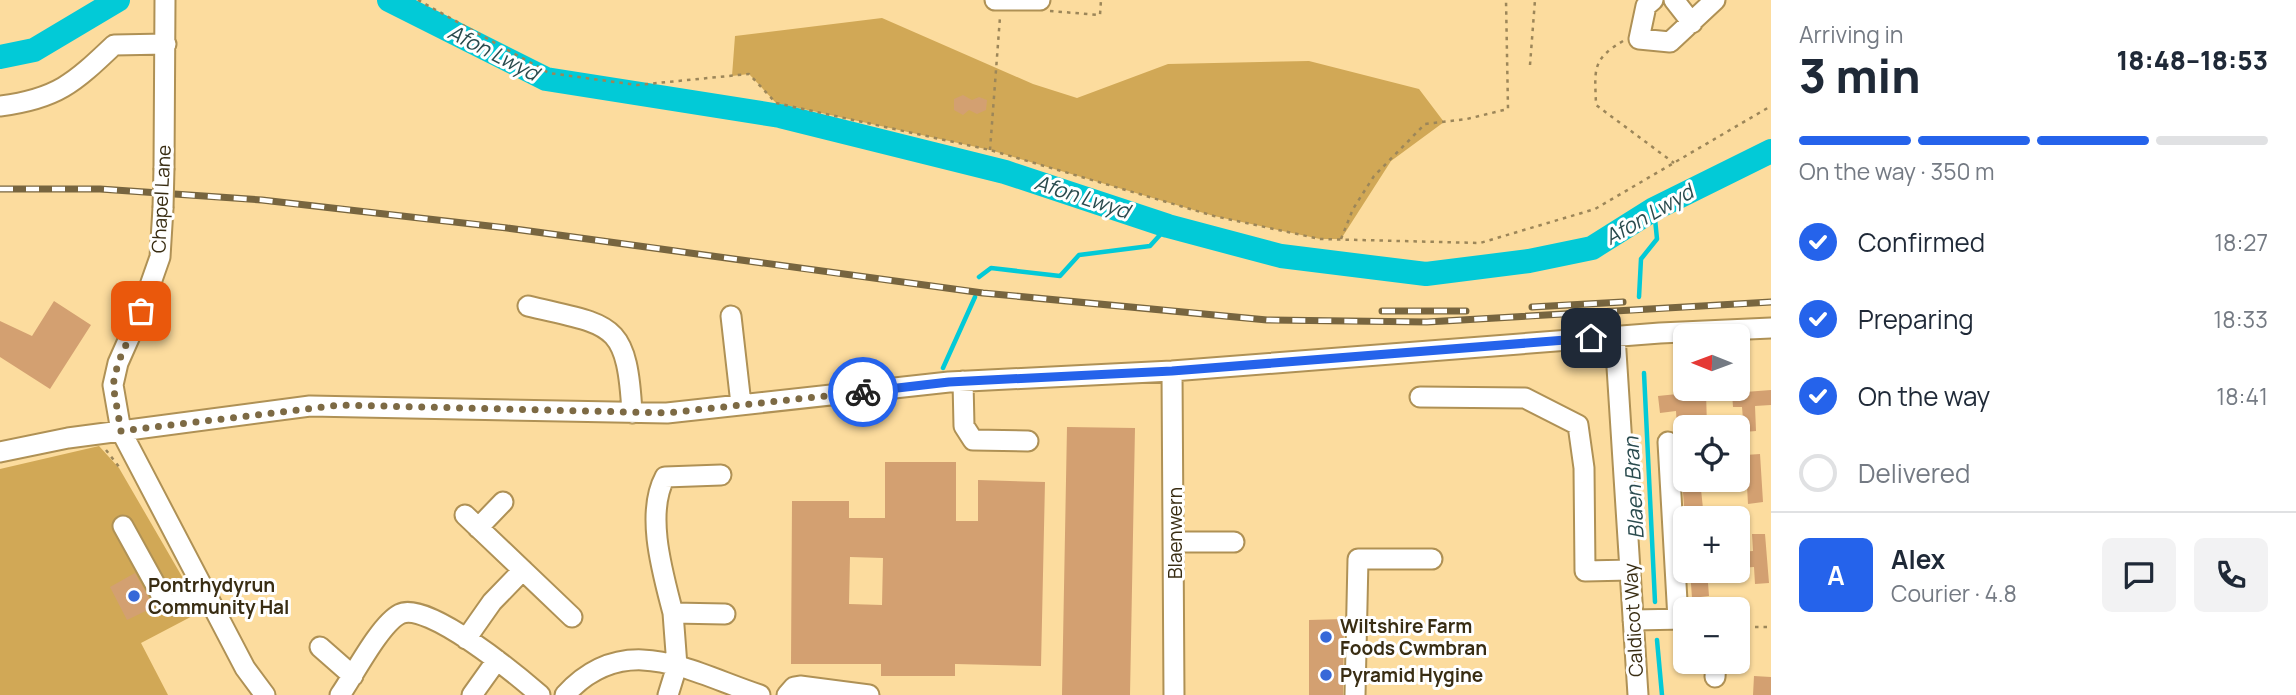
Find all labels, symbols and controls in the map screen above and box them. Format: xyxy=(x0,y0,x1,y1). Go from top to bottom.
water label: Afon Lwyd xyxy=(443,17,546,88)
text: Arriving in xyxy=(1799,18,1904,50)
text: 18:48–18:53 xyxy=(2117,42,2268,78)
text: 3 min xyxy=(1799,44,1920,107)
street label: Chapel Lane xyxy=(145,144,177,254)
text: On the way · 350 m xyxy=(1799,155,1995,187)
water label: Afon Lwyd xyxy=(1031,168,1136,225)
water label: Afon Lwyd xyxy=(1599,176,1700,251)
icon: check xyxy=(1799,223,1837,261)
text: Confirmed xyxy=(1858,224,1985,260)
text: 18:27 xyxy=(2214,226,2268,258)
pin xyxy=(111,281,171,341)
icon: bag xyxy=(122,292,160,330)
icon: check xyxy=(1799,300,1837,338)
text: Preparing xyxy=(1858,301,1974,337)
text: 18:33 xyxy=(2213,303,2268,335)
pin xyxy=(1561,308,1621,368)
icon: home xyxy=(1572,319,1610,357)
north arrow xyxy=(1673,324,1750,401)
map controls xyxy=(1673,324,1750,674)
courier xyxy=(828,357,898,427)
icon: bike xyxy=(844,373,882,411)
icon: check xyxy=(1799,377,1837,415)
text: On the way xyxy=(1858,378,1990,414)
text: 18:41 xyxy=(2216,380,2268,412)
button: locate xyxy=(1673,415,1750,492)
water label: Blaen Bran xyxy=(1616,435,1650,540)
text: Delivered xyxy=(1858,455,1970,491)
street label: Blaenwern xyxy=(1162,487,1188,579)
button: + xyxy=(1673,506,1750,583)
button: chat xyxy=(2102,538,2176,612)
button: phone xyxy=(2194,538,2268,612)
text: Alex xyxy=(1891,541,1945,577)
text: A xyxy=(1827,557,1845,593)
street label: Caldicot Way xyxy=(1617,562,1649,678)
place label: Pontrhydyrun Community Hal xyxy=(148,572,289,620)
text: Courier · 4.8 xyxy=(1891,577,2017,609)
marker: Pontrhydyrun Community Hal xyxy=(126,588,142,604)
button: − xyxy=(1673,597,1750,674)
place label: Wiltshire Farm Foods Cwmbran xyxy=(1340,613,1487,661)
marker: Wiltshire Farm Foods Cwmbran xyxy=(1318,629,1334,645)
place label: Pyramid Hygine xyxy=(1340,662,1483,688)
marker: Pyramid Hygine xyxy=(1318,667,1334,683)

